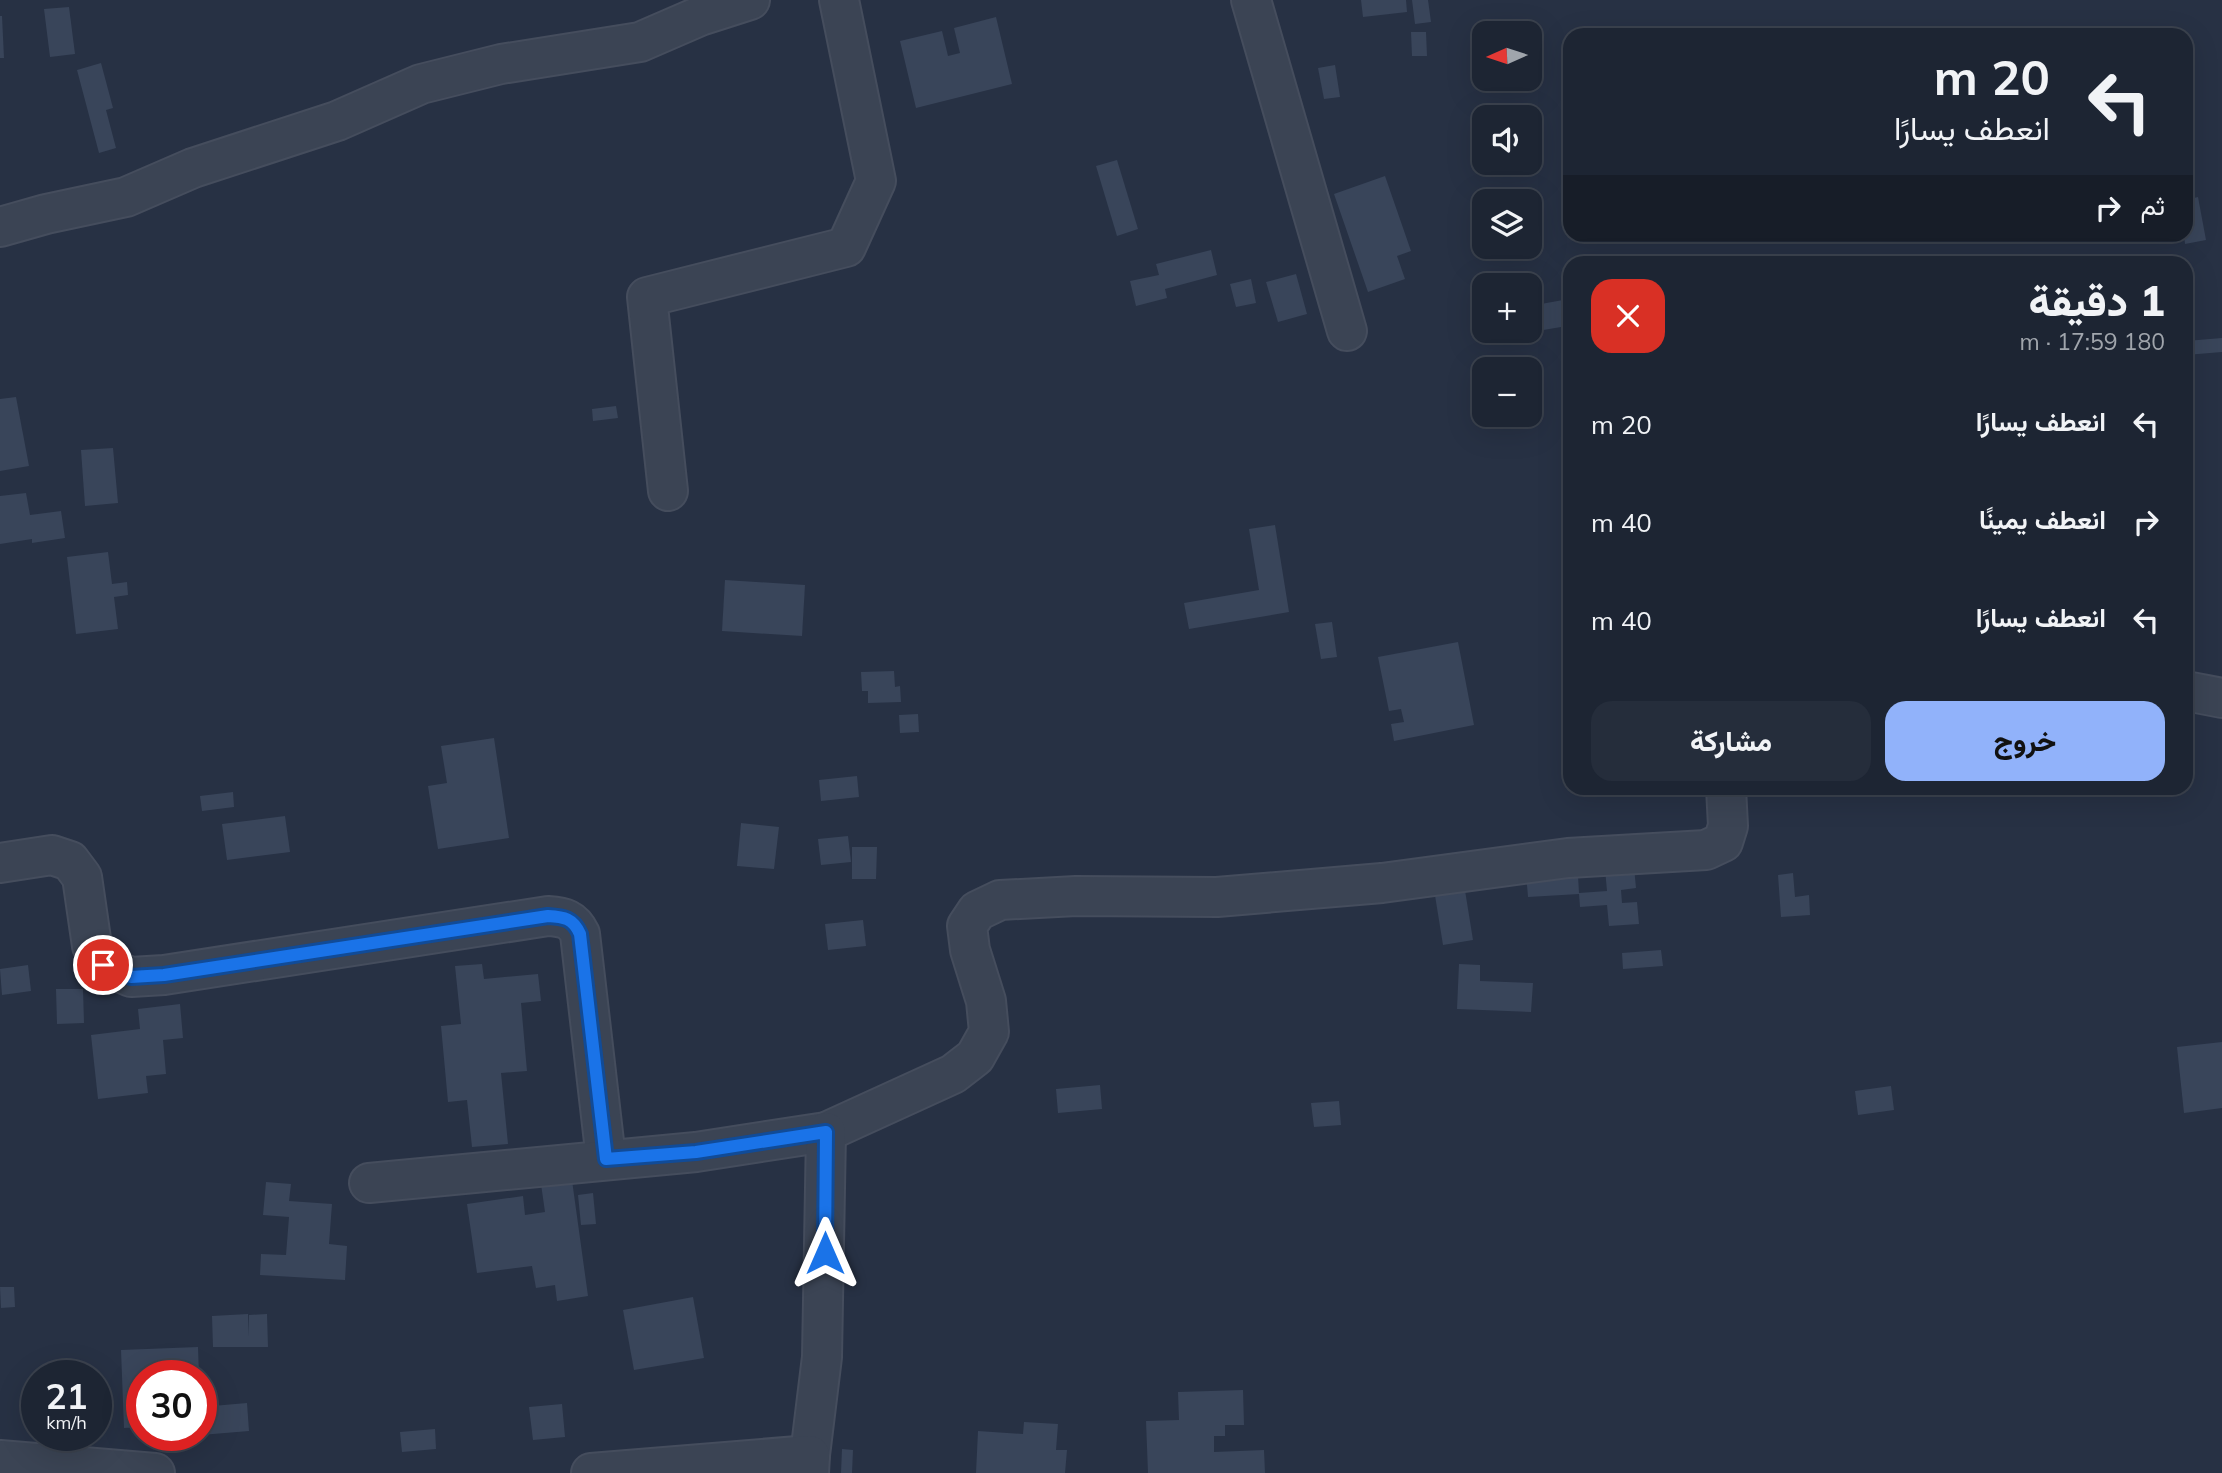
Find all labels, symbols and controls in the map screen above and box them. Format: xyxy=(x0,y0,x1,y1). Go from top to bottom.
north arrow xyxy=(1472,21,1542,91)
map controls xyxy=(1472,21,1542,427)
text: 20 m xyxy=(1934,46,2050,107)
icon: left xyxy=(2074,56,2165,147)
button: sound xyxy=(1472,105,1542,175)
text: انعطف يسارًا xyxy=(1894,108,2050,148)
button: layers xyxy=(1472,189,1542,259)
icon: right xyxy=(2089,189,2127,227)
text: ثم xyxy=(2141,189,2165,222)
button: + xyxy=(1472,273,1542,343)
text: 1 دقيقة xyxy=(2028,274,2165,327)
button: close xyxy=(1591,279,1665,353)
text: 180 m · 17:59 xyxy=(2020,327,2165,356)
button: − xyxy=(1472,357,1542,427)
text: انعطف يسارًا xyxy=(1976,405,2106,438)
icon: left xyxy=(2127,405,2165,443)
text: 20 m xyxy=(1591,408,1652,441)
text: انعطف يمينًا xyxy=(1979,503,2106,536)
icon: right xyxy=(2127,503,2165,541)
text: 40 m xyxy=(1591,506,1652,539)
text: انعطف يسارًا xyxy=(1976,601,2106,634)
icon: left xyxy=(2127,601,2165,639)
text: 40 m xyxy=(1591,604,1652,637)
button: مشاركة xyxy=(1591,701,1871,781)
button: خروج xyxy=(1885,701,2165,781)
pin xyxy=(73,935,133,995)
icon: arrive xyxy=(84,946,122,984)
position arrow xyxy=(788,1216,862,1290)
speed limit sign: 30 xyxy=(126,1360,217,1451)
text: 21 xyxy=(45,1374,88,1418)
text: km/h xyxy=(46,1411,87,1434)

